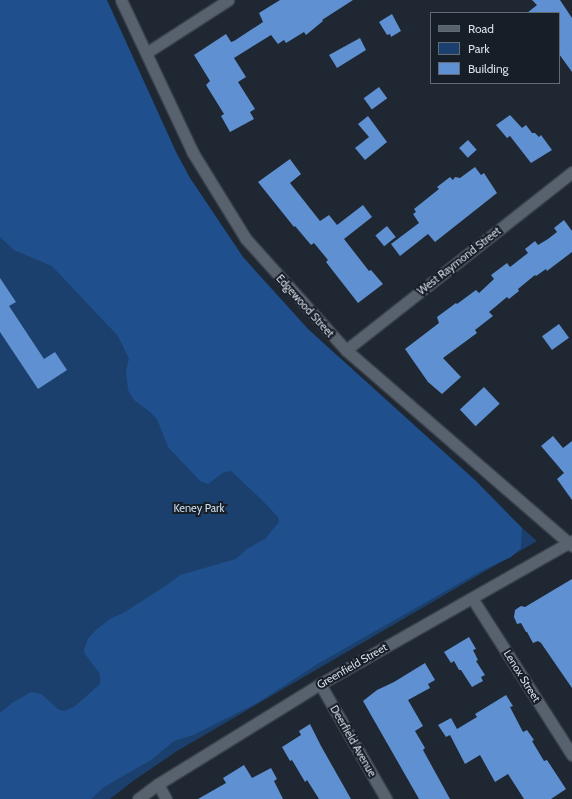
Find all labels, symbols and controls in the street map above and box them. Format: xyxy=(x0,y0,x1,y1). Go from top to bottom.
legend xyxy=(430,12,560,84)
text: Road xyxy=(468,21,494,36)
text: Park xyxy=(468,41,490,56)
text: Building xyxy=(468,61,509,76)
street label: West Raymond Street xyxy=(415,224,503,298)
street label: Edgewood Street xyxy=(273,272,337,340)
park label: Keney Park xyxy=(173,501,225,515)
street label: Greenfield Street xyxy=(314,641,390,691)
street label: Lenox Street xyxy=(501,647,543,705)
street label: Deerfield Avenue xyxy=(327,703,379,779)

